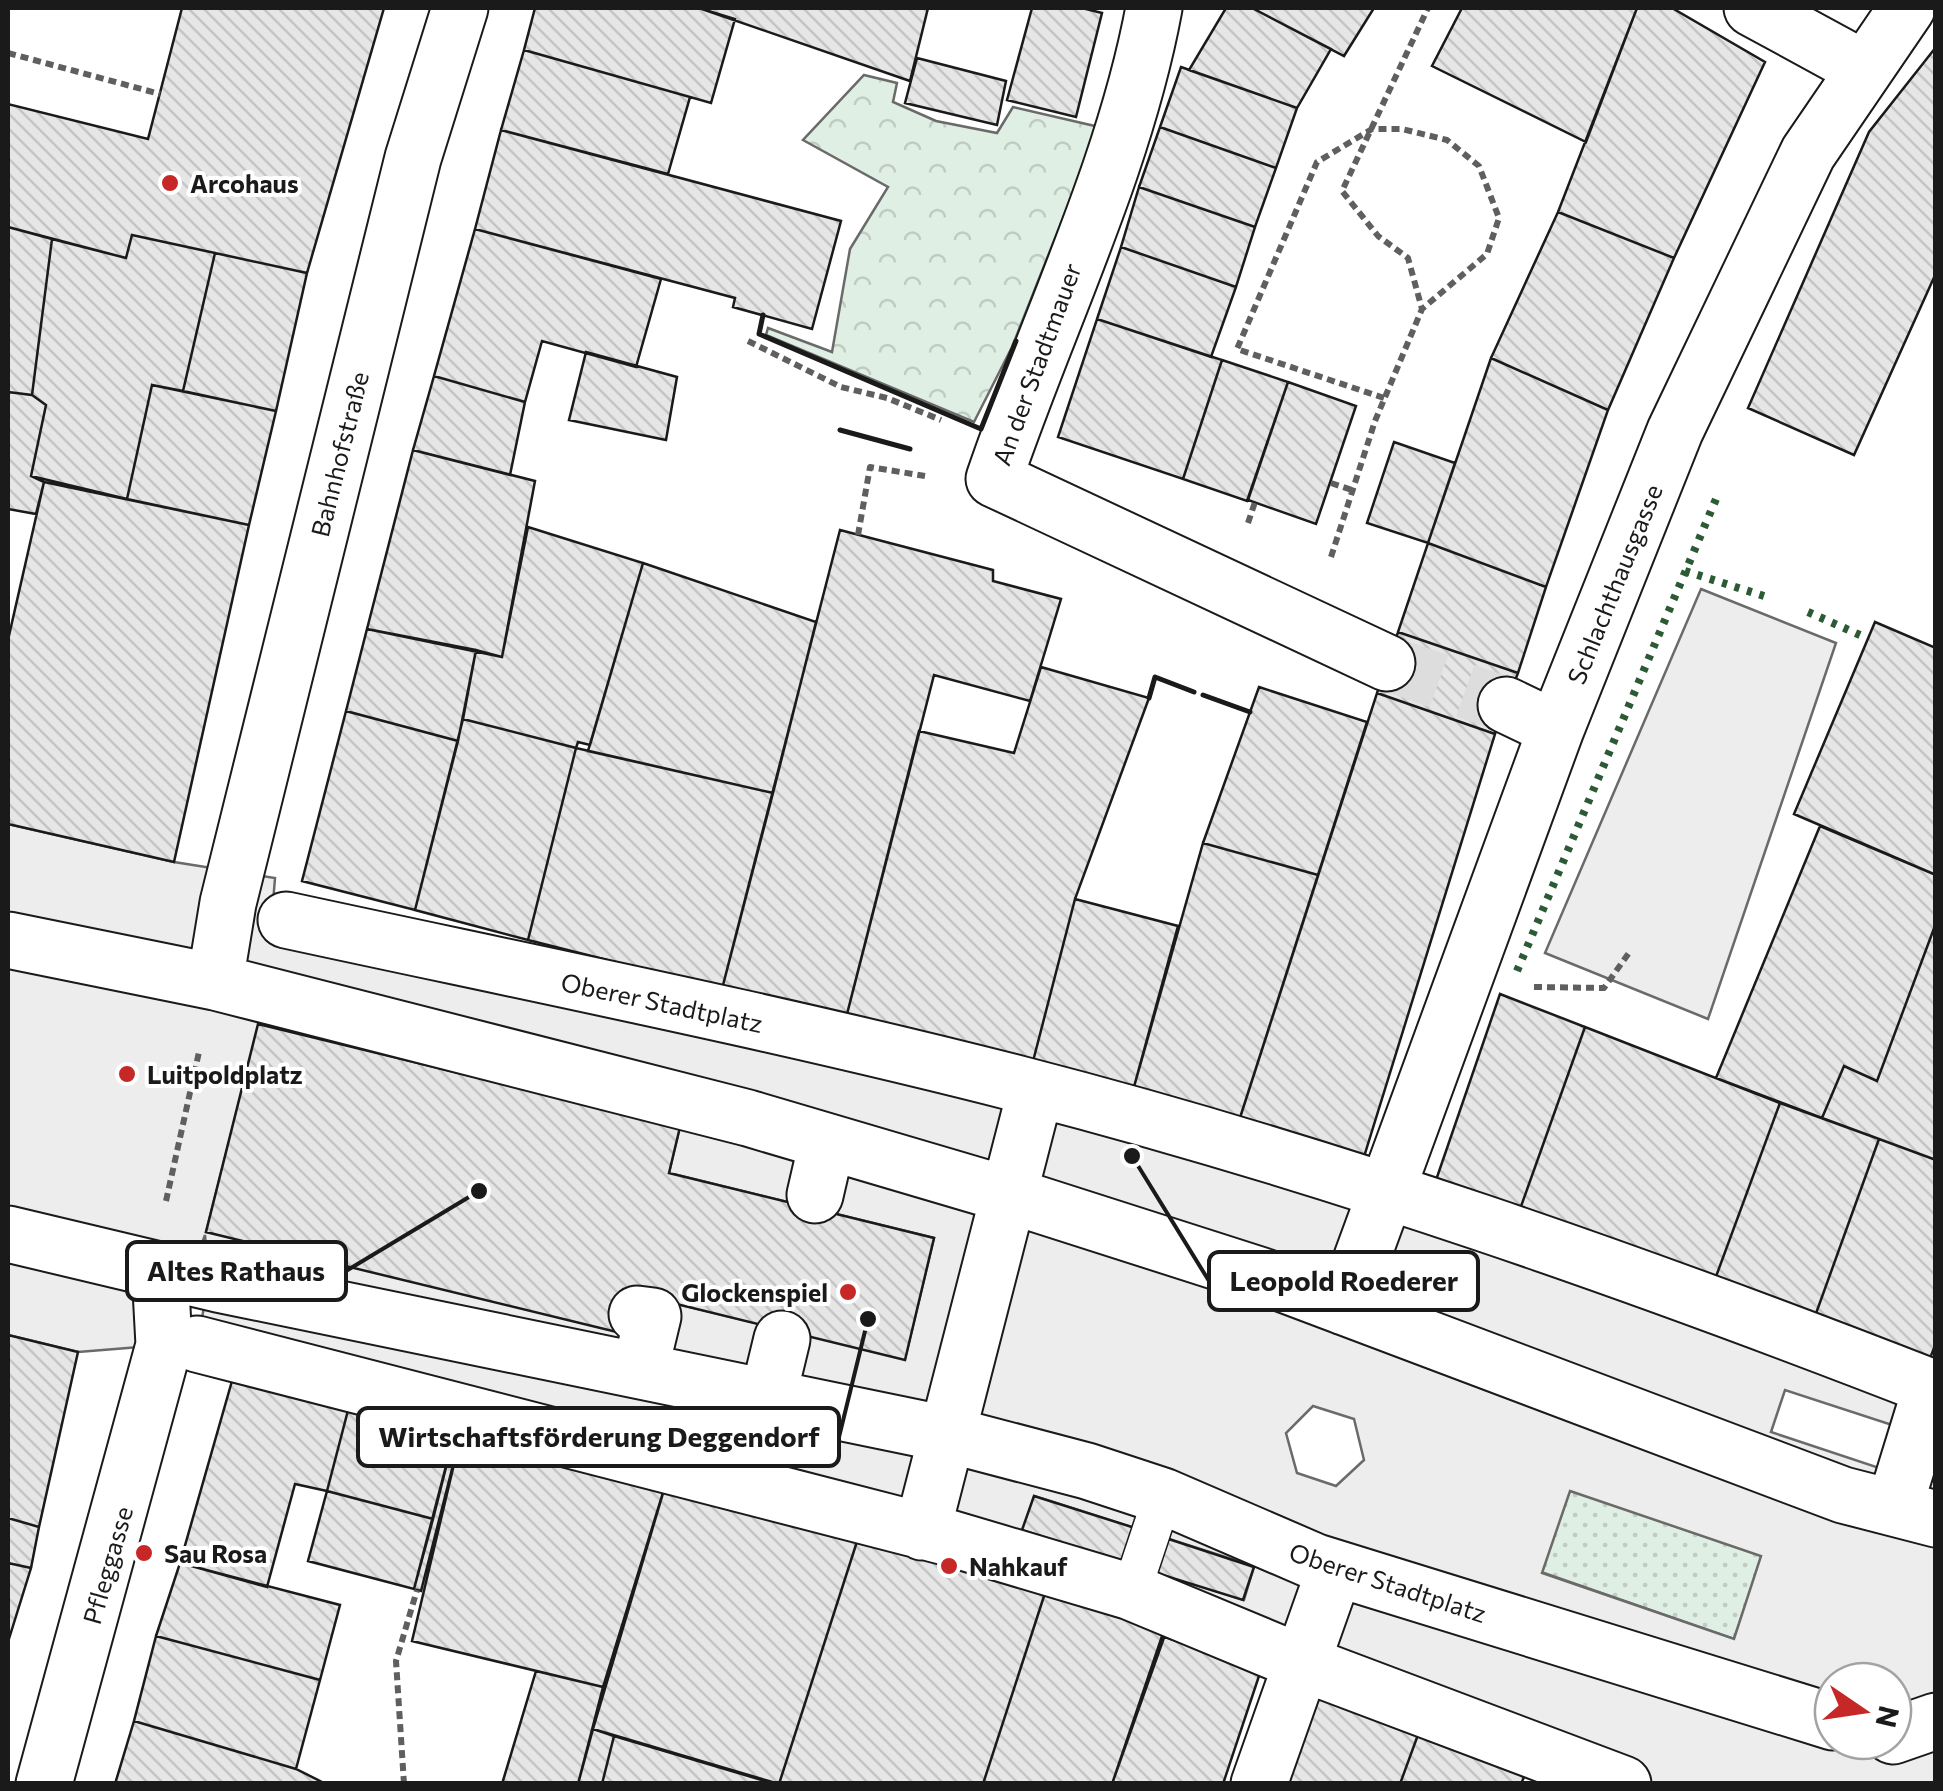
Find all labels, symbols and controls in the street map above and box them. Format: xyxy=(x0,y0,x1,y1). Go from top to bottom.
place label: Arcohaus xyxy=(190,168,299,198)
marker: Arcohaus xyxy=(159,172,181,194)
street label: An der Stadtmauer xyxy=(985,259,1087,469)
street label: Bahnhofstraße xyxy=(304,368,374,540)
street label: Schlachthausgasse xyxy=(1560,480,1668,688)
street label: Oberer Stadtplatz xyxy=(559,966,765,1038)
place label: Luitpoldplatz xyxy=(147,1059,303,1089)
marker: Luitpoldplatz xyxy=(116,1063,138,1085)
callout: Altes Rathaus xyxy=(127,1242,346,1300)
callout: Leopold Roederer xyxy=(1209,1252,1478,1310)
text: Altes Rathaus xyxy=(147,1253,325,1287)
text: Leopold Roederer xyxy=(1230,1263,1459,1297)
place label: Glockenspiel xyxy=(681,1277,828,1307)
marker: Glockenspiel xyxy=(837,1281,859,1303)
callout: Wirtschaftsförderung Deggendorf xyxy=(358,1408,839,1466)
text: Wirtschaftsförderung Deggendorf xyxy=(378,1419,820,1453)
street label: Pfleggasse xyxy=(76,1503,138,1627)
street label: Oberer Stadtplatz xyxy=(1286,1536,1490,1628)
place label: Sau Rosa xyxy=(164,1538,267,1568)
marker: Sau Rosa xyxy=(133,1542,155,1564)
place label: Nahkauf xyxy=(969,1551,1068,1581)
marker: Nahkauf xyxy=(938,1555,960,1577)
north arrow xyxy=(1813,1661,1913,1761)
text: N xyxy=(1869,1703,1907,1731)

